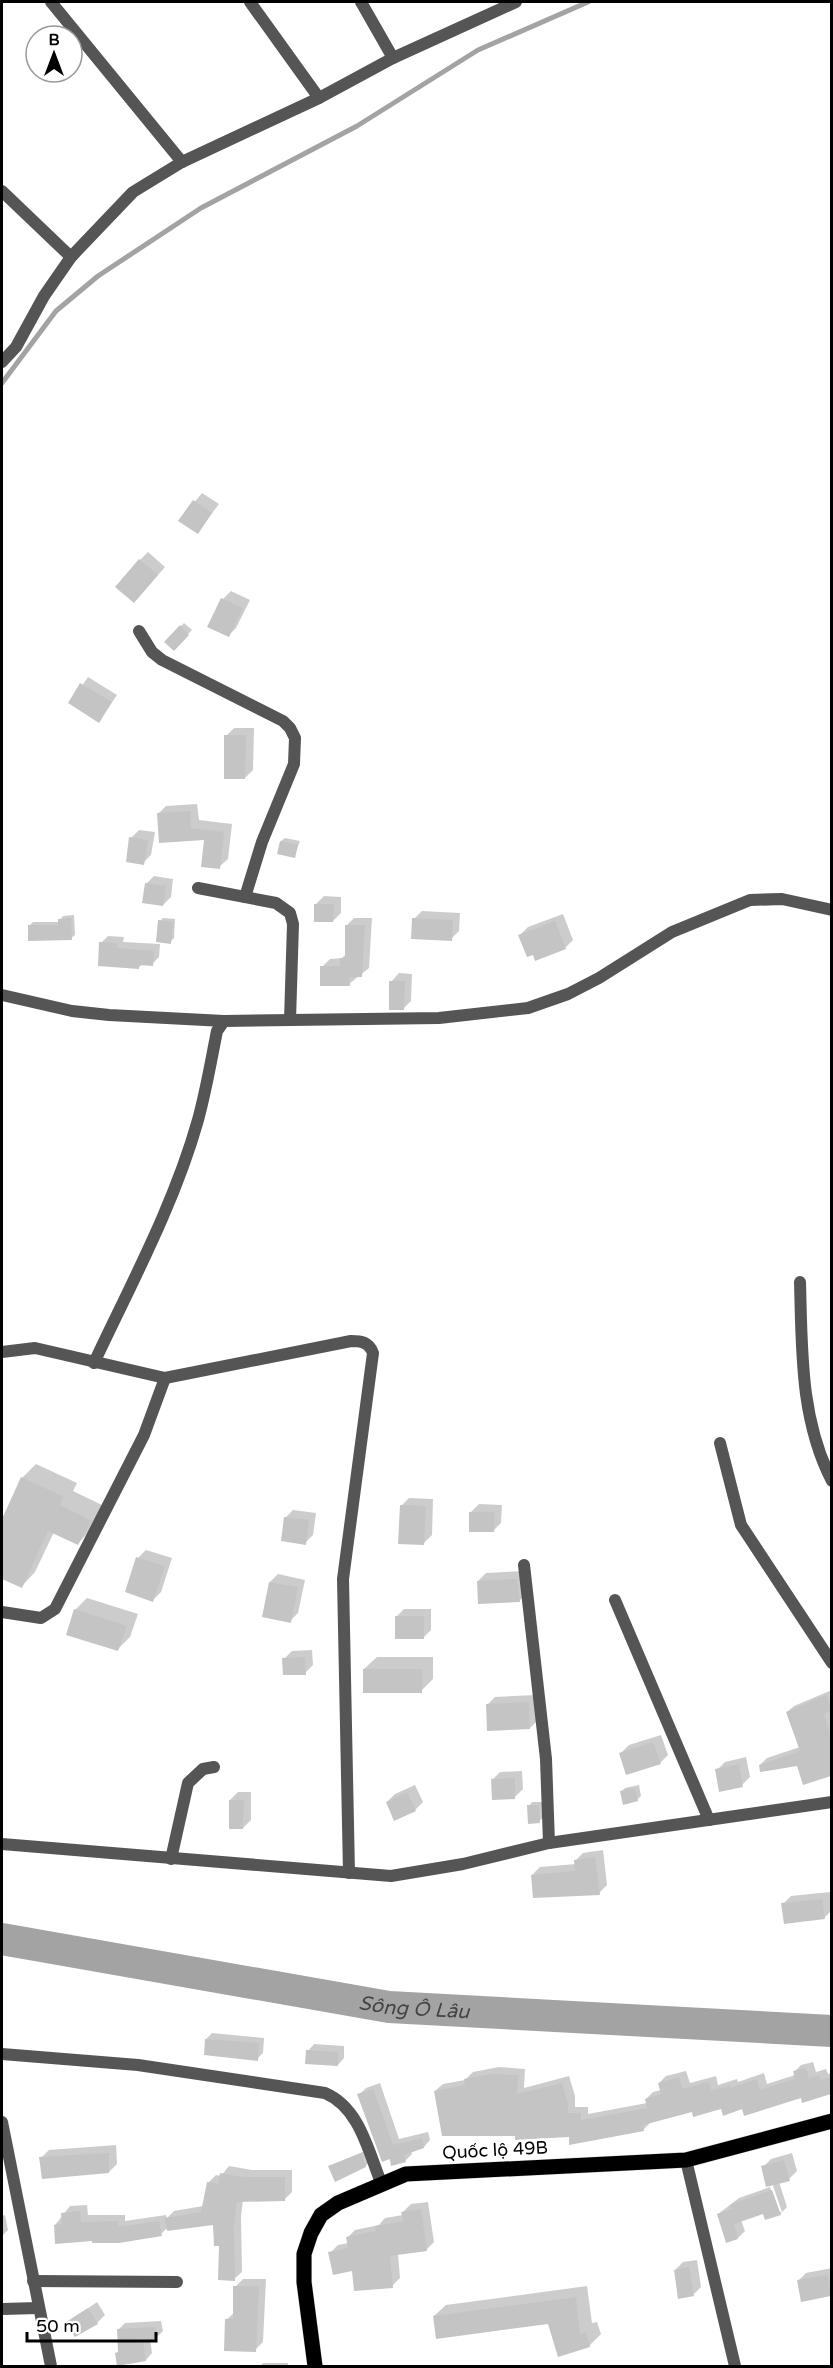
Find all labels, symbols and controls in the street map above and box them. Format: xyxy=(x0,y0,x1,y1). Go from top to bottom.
north arrow xyxy=(24,24,84,84)
text: B xyxy=(48,30,60,50)
water label: Sông Ô Lâu xyxy=(357,1991,472,2024)
street label: Quốc lộ 49B xyxy=(442,2136,548,2164)
scale bar xyxy=(27,2305,156,2343)
text: 50 m xyxy=(36,2315,80,2337)

